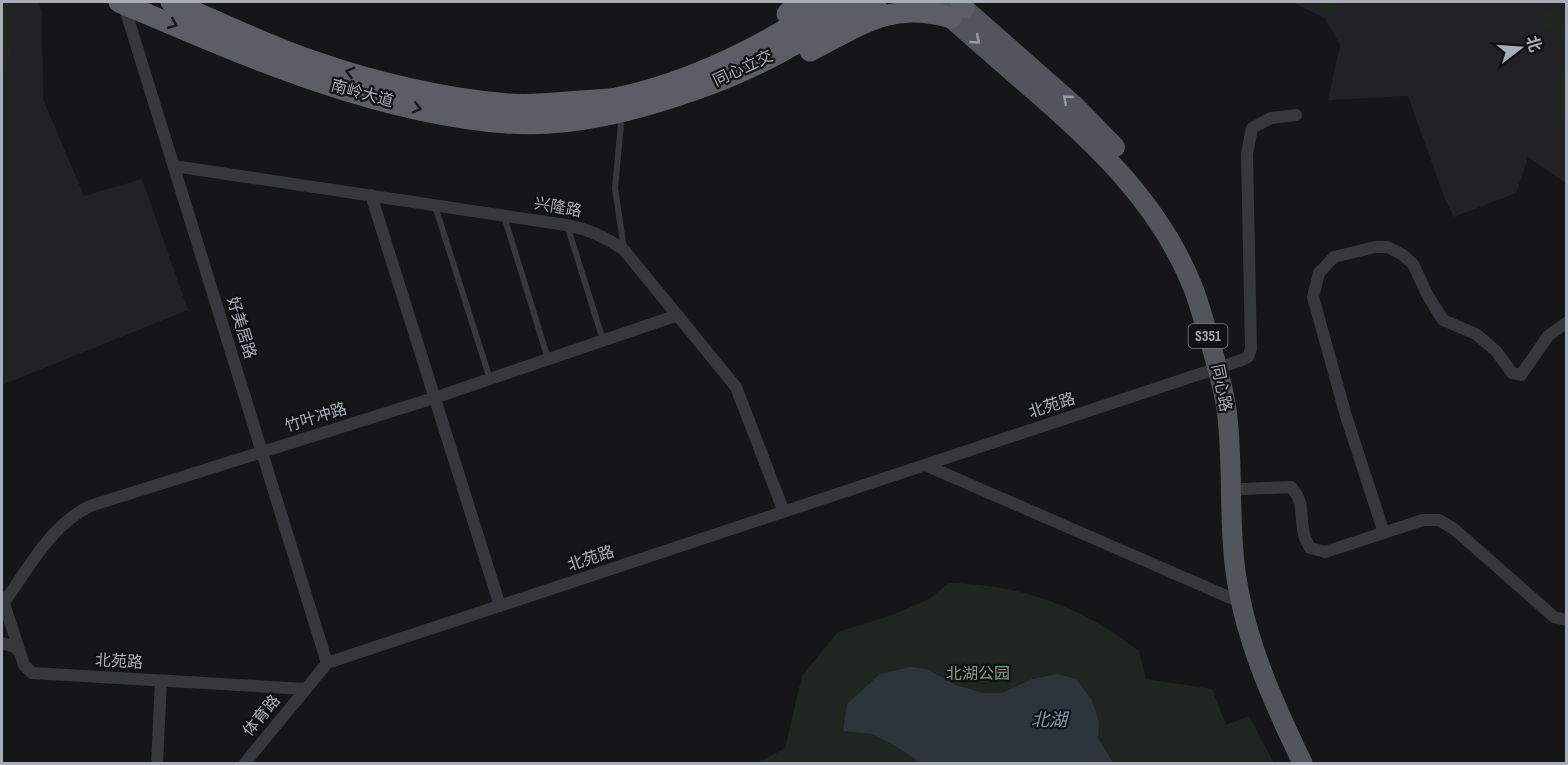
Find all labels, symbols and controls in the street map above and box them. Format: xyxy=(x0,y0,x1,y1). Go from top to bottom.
one-way arrow xyxy=(167,17,178,29)
north arrow xyxy=(1490,18,1550,78)
one-way arrow xyxy=(969,33,980,44)
text: 北 xyxy=(1521,34,1544,54)
street label: 同心立交 xyxy=(710,47,776,91)
one-way arrow xyxy=(345,67,356,79)
street label: 南岭大道 xyxy=(329,77,395,111)
one-way arrow xyxy=(1063,95,1074,106)
one-way arrow xyxy=(411,100,421,113)
street label: 兴隆路 xyxy=(533,194,583,222)
street label: 好美居路 xyxy=(223,295,259,361)
road number: S351 xyxy=(1188,324,1228,348)
street label: 同心路 xyxy=(1207,363,1235,413)
street label: 北苑路 xyxy=(1026,390,1078,422)
street label: 竹叶冲路 xyxy=(283,400,349,436)
street label: 北苑路 xyxy=(565,543,617,575)
street label: 北苑路 xyxy=(95,651,143,673)
park label: 北湖公园 xyxy=(946,665,1010,684)
street label: 体育路 xyxy=(239,692,285,740)
water label: 北湖 xyxy=(1031,710,1070,731)

